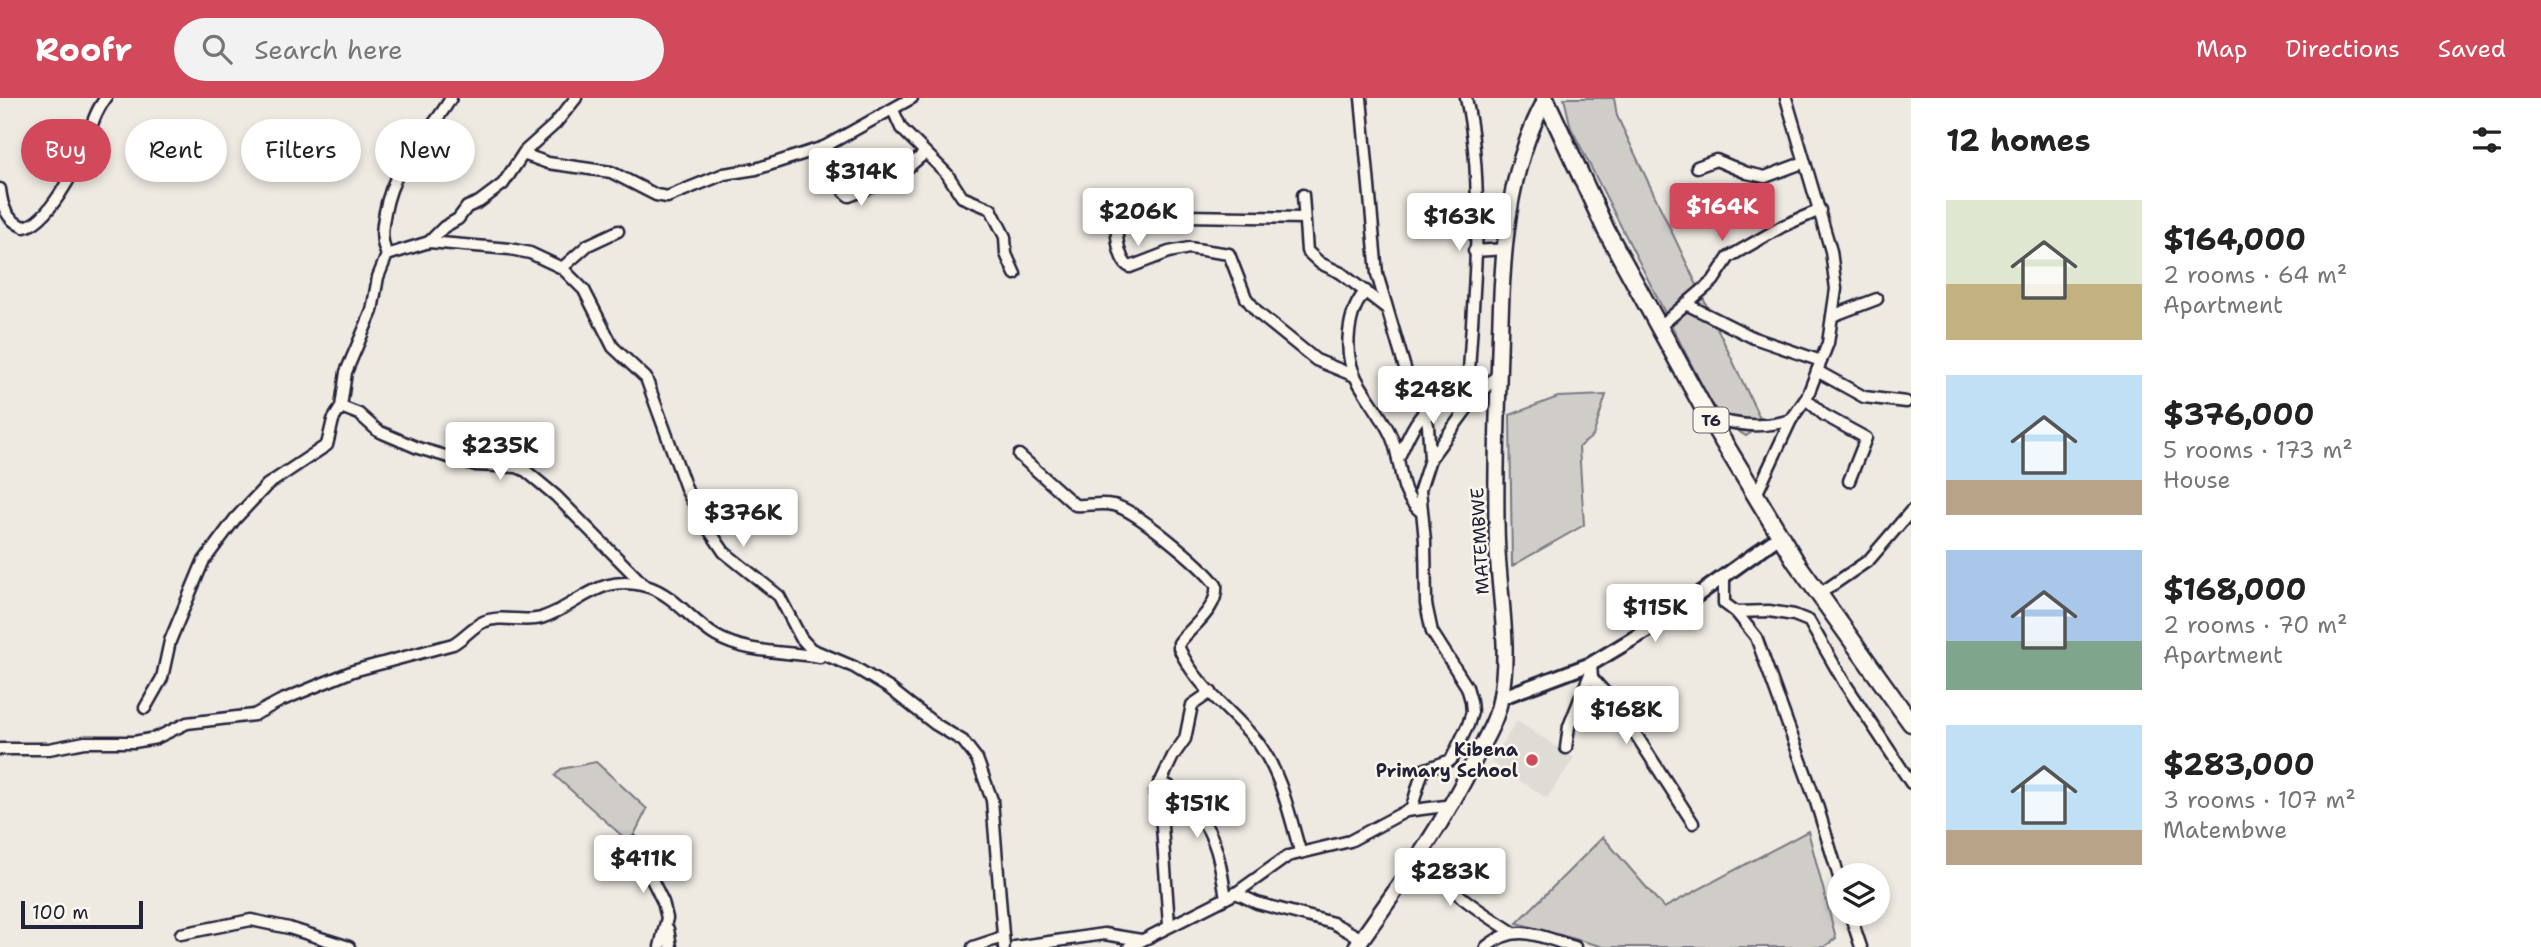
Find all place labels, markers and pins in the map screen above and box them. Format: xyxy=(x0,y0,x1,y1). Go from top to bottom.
pin: $314K xyxy=(812,148,910,208)
pin: $164K xyxy=(1673,184,1771,243)
pin: $206K xyxy=(1089,188,1187,248)
pin: $163K xyxy=(1410,194,1508,253)
pin: $248K xyxy=(1384,366,1482,426)
pin: $235K xyxy=(451,422,549,482)
pin: $376K xyxy=(694,490,792,549)
pin: $115K xyxy=(1606,584,1704,644)
pin: $168K xyxy=(1577,686,1675,746)
place label: Kibena Primary School xyxy=(1376,738,1519,783)
marker: Kibena Primary School xyxy=(1524,752,1540,768)
pin: $151K xyxy=(1148,780,1246,840)
pin: $411K xyxy=(594,836,692,895)
pin: $283K xyxy=(1401,848,1499,908)

